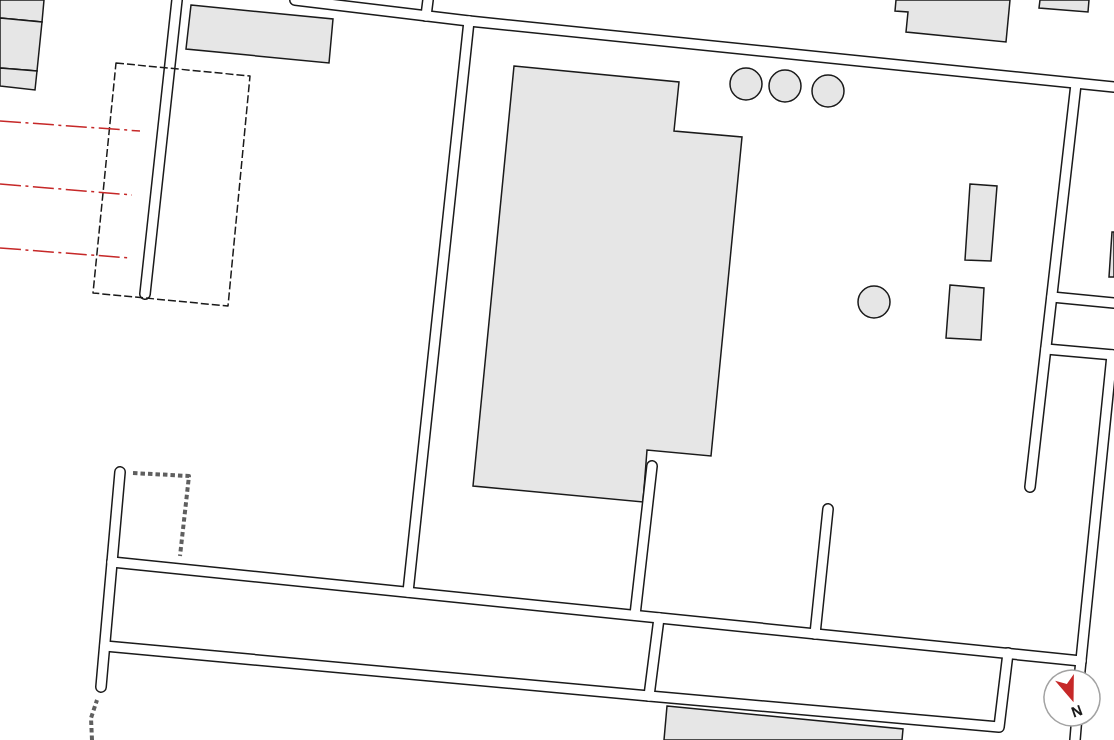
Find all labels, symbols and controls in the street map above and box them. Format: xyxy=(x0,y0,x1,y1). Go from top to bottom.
north arrow xyxy=(1042,668,1102,728)
text: N xyxy=(1069,702,1085,721)

